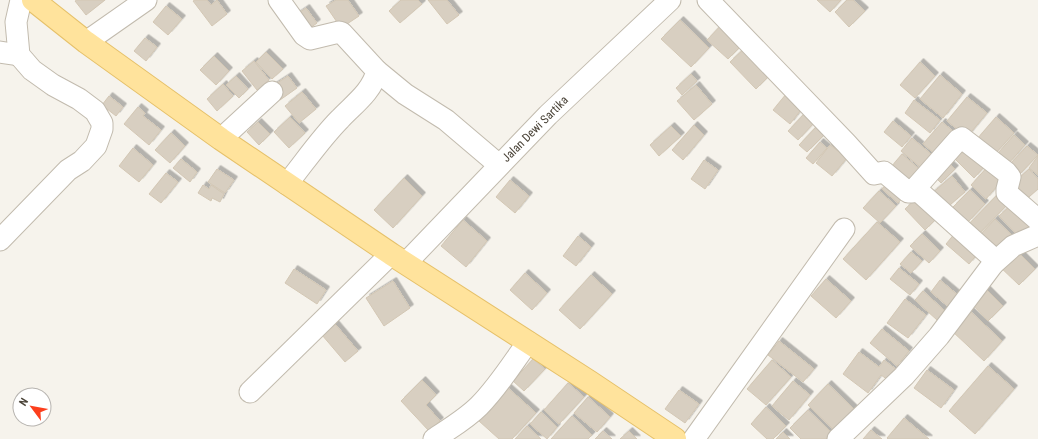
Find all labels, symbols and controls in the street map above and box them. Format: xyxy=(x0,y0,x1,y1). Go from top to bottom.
street label: Jalan Dewi Sartika xyxy=(499,93,571,165)
north arrow xyxy=(12,387,52,427)
text: N xyxy=(17,395,31,408)

